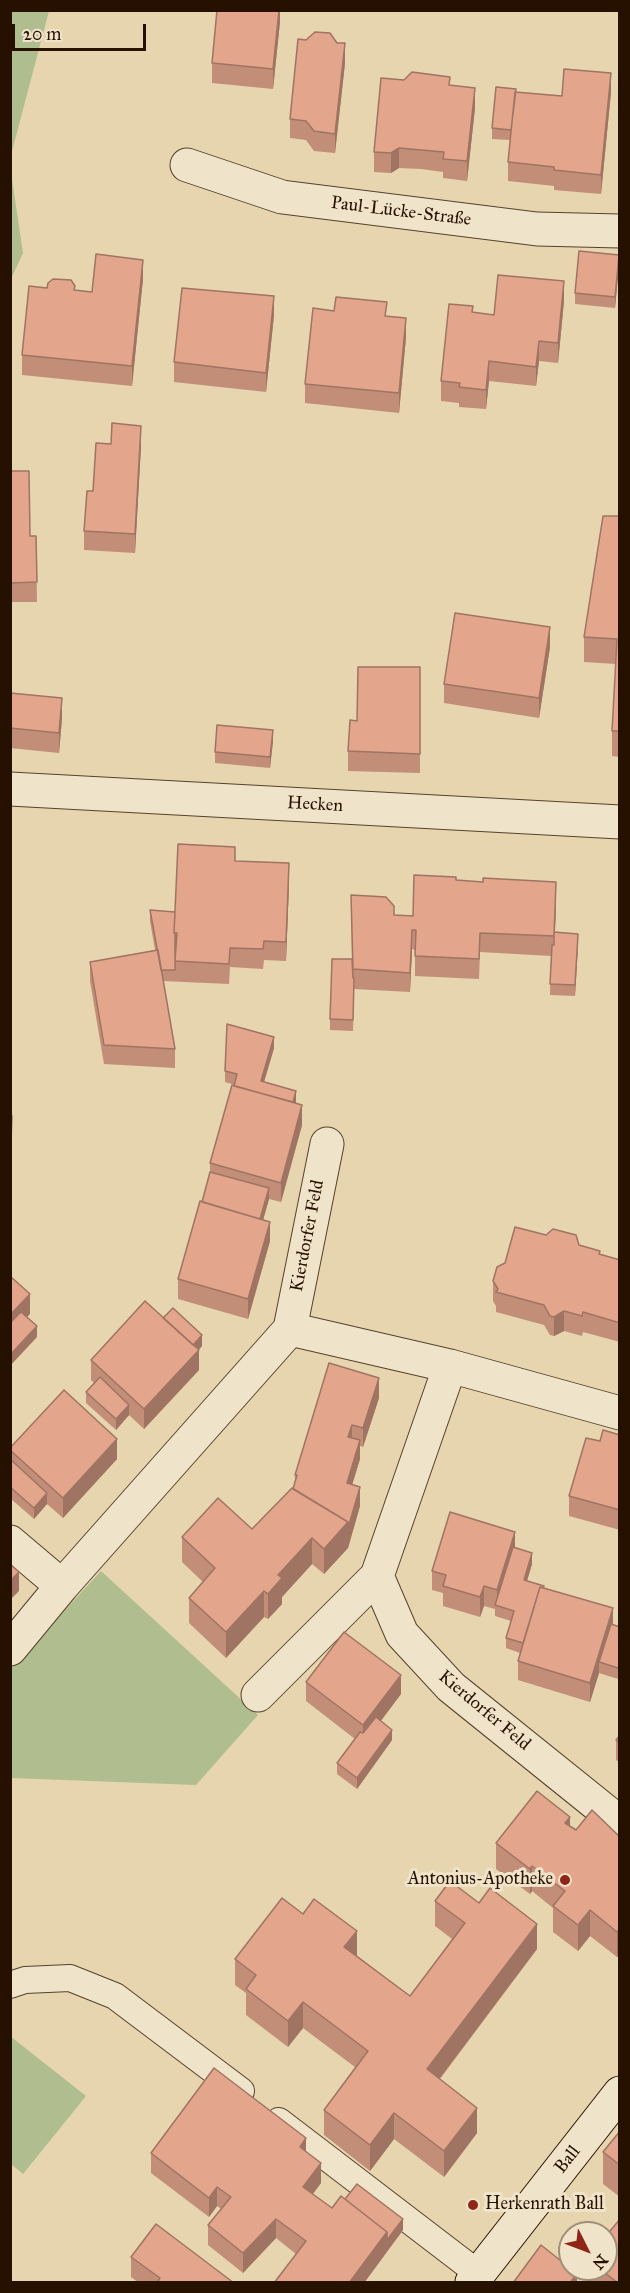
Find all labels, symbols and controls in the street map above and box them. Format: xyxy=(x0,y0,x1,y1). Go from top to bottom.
scale bar xyxy=(15,12,148,50)
text: 20 m xyxy=(23,23,61,45)
street label: Paul-Lücke-Straße xyxy=(330,193,472,231)
street label: Hecken xyxy=(287,793,343,817)
street label: Kierdorfer Feld xyxy=(287,1178,329,1294)
street label: Kierdorfer Feld xyxy=(434,1666,534,1756)
place label: Antonius-Apotheke xyxy=(408,1869,553,1891)
marker: Antonius-Apotheke xyxy=(558,1873,572,1887)
street label: Ball xyxy=(550,2142,586,2178)
place label: Herkenrath Ball xyxy=(485,2194,604,2216)
marker: Herkenrath Ball xyxy=(466,2198,480,2212)
north arrow xyxy=(558,2221,618,2281)
text: N xyxy=(589,2251,612,2273)

